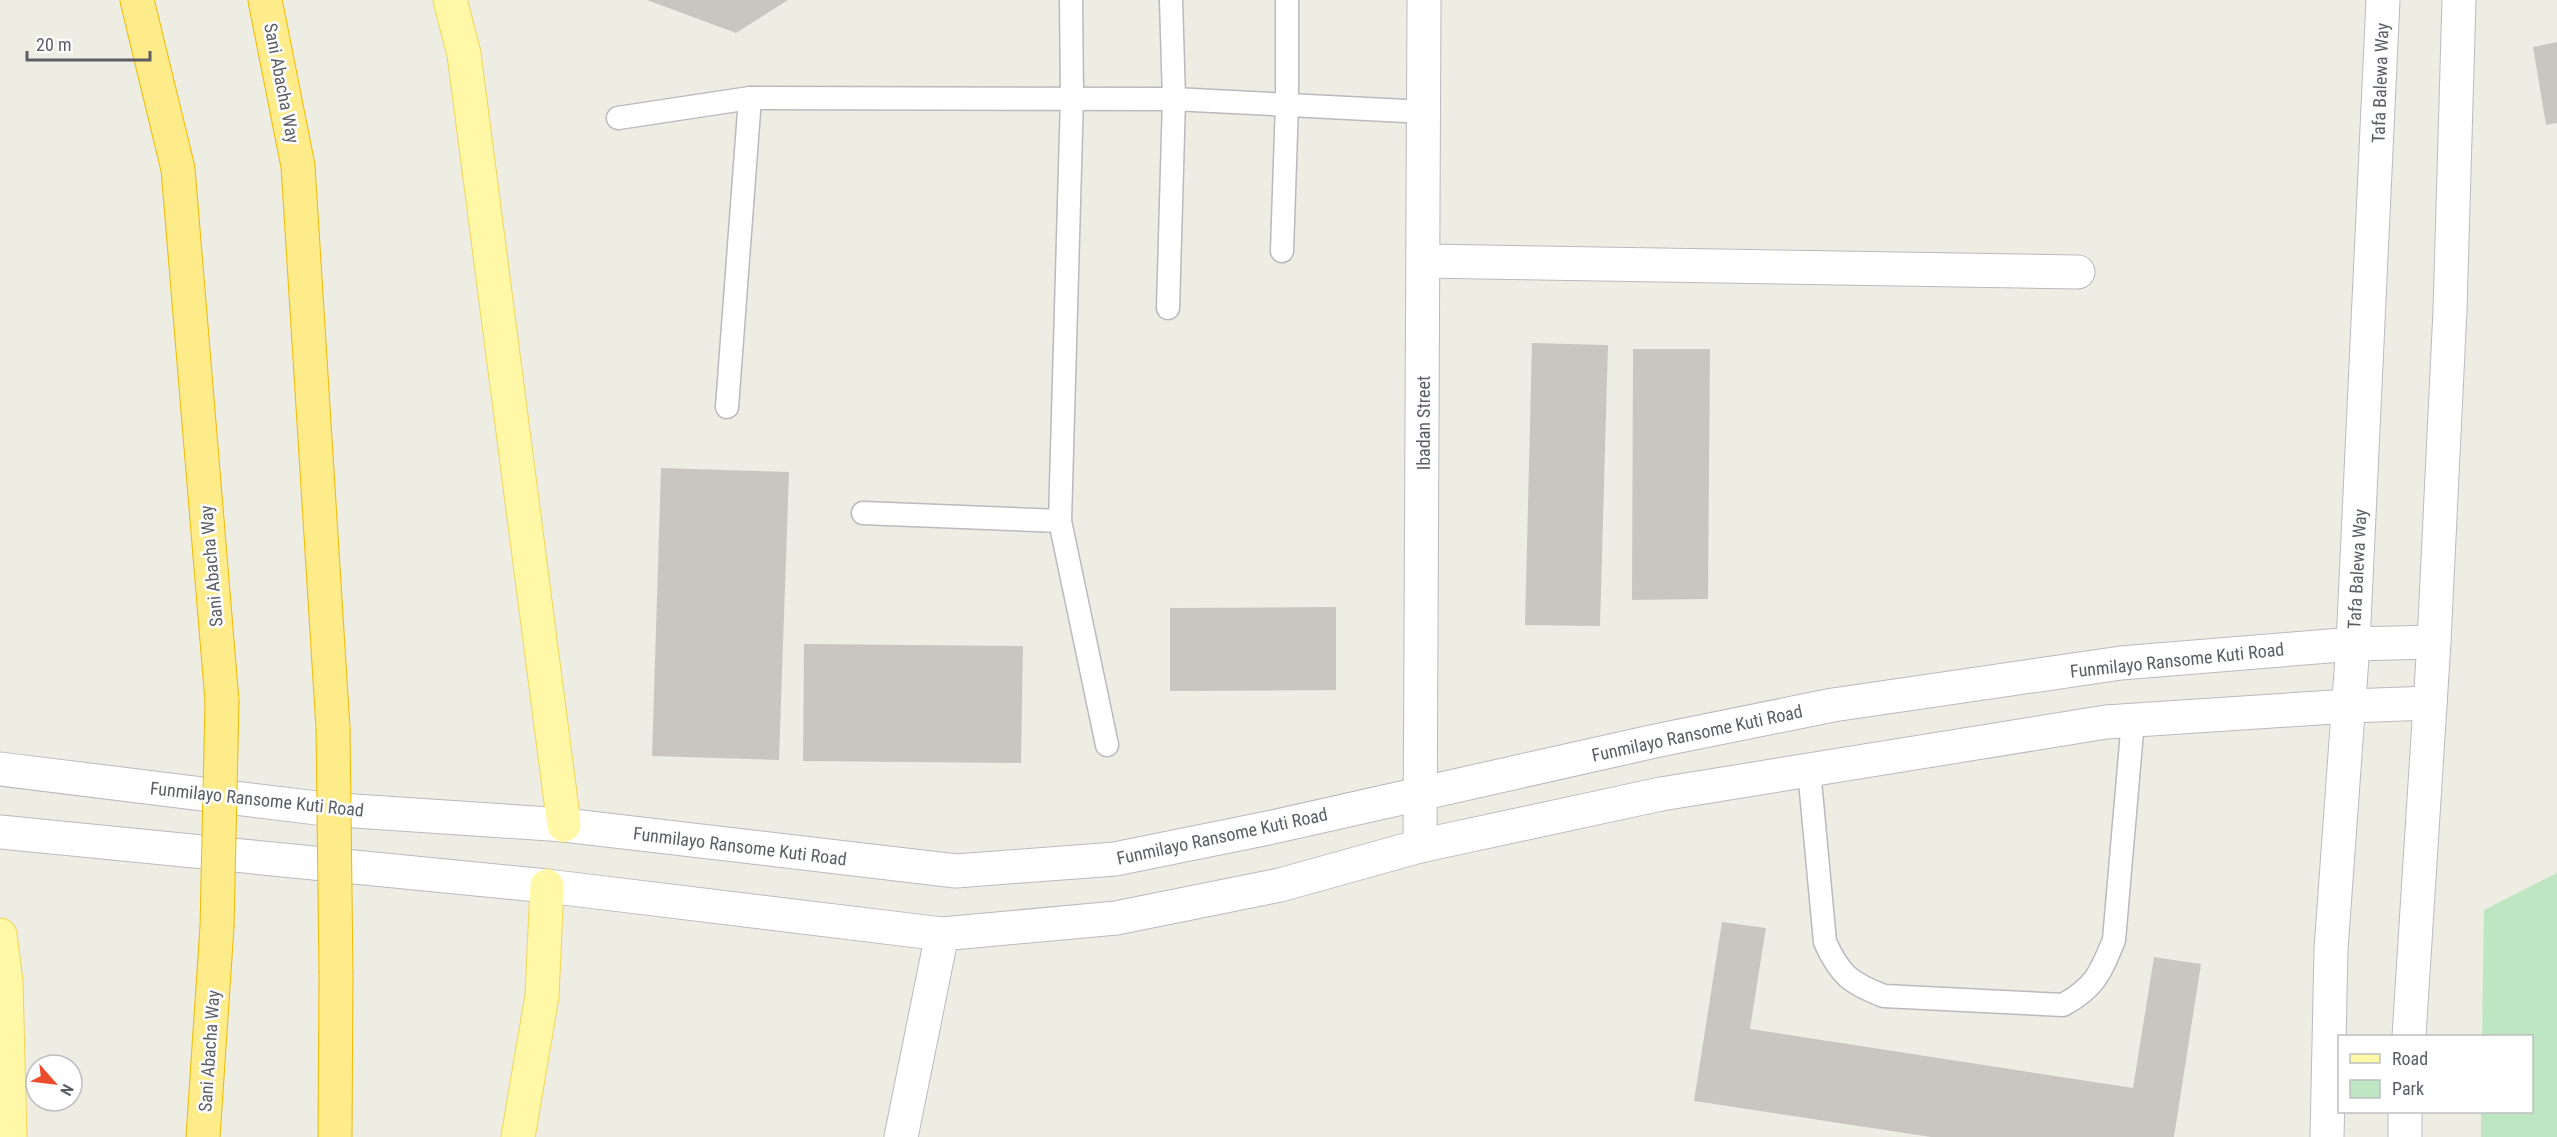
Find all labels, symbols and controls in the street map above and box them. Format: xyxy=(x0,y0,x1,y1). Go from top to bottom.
street label: Sani Abacha Way xyxy=(260,21,304,145)
street label: Tafa Balewa Way xyxy=(2367,22,2393,143)
scale bar xyxy=(27,24,150,62)
text: 20 m xyxy=(36,34,71,55)
street label: Ibadan Street xyxy=(1413,376,1434,470)
street label: Sani Abacha Way xyxy=(195,504,227,628)
street label: Tafa Balewa Way xyxy=(2343,508,2371,630)
street label: Funmilayo Ransome Kuti Road xyxy=(2069,638,2285,682)
street label: Funmilayo Ransome Kuti Road xyxy=(1590,700,1804,766)
street label: Funmilayo Ransome Kuti Road xyxy=(149,777,365,821)
street label: Funmilayo Ransome Kuti Road xyxy=(1115,803,1329,869)
street label: Funmilayo Ransome Kuti Road xyxy=(632,822,848,870)
street label: Sani Abacha Way xyxy=(194,989,224,1113)
legend xyxy=(2338,1035,2533,1113)
text: Road xyxy=(2392,1048,2428,1069)
north arrow xyxy=(24,1053,84,1113)
text: Park xyxy=(2392,1078,2424,1099)
text: N xyxy=(56,1081,77,1099)

